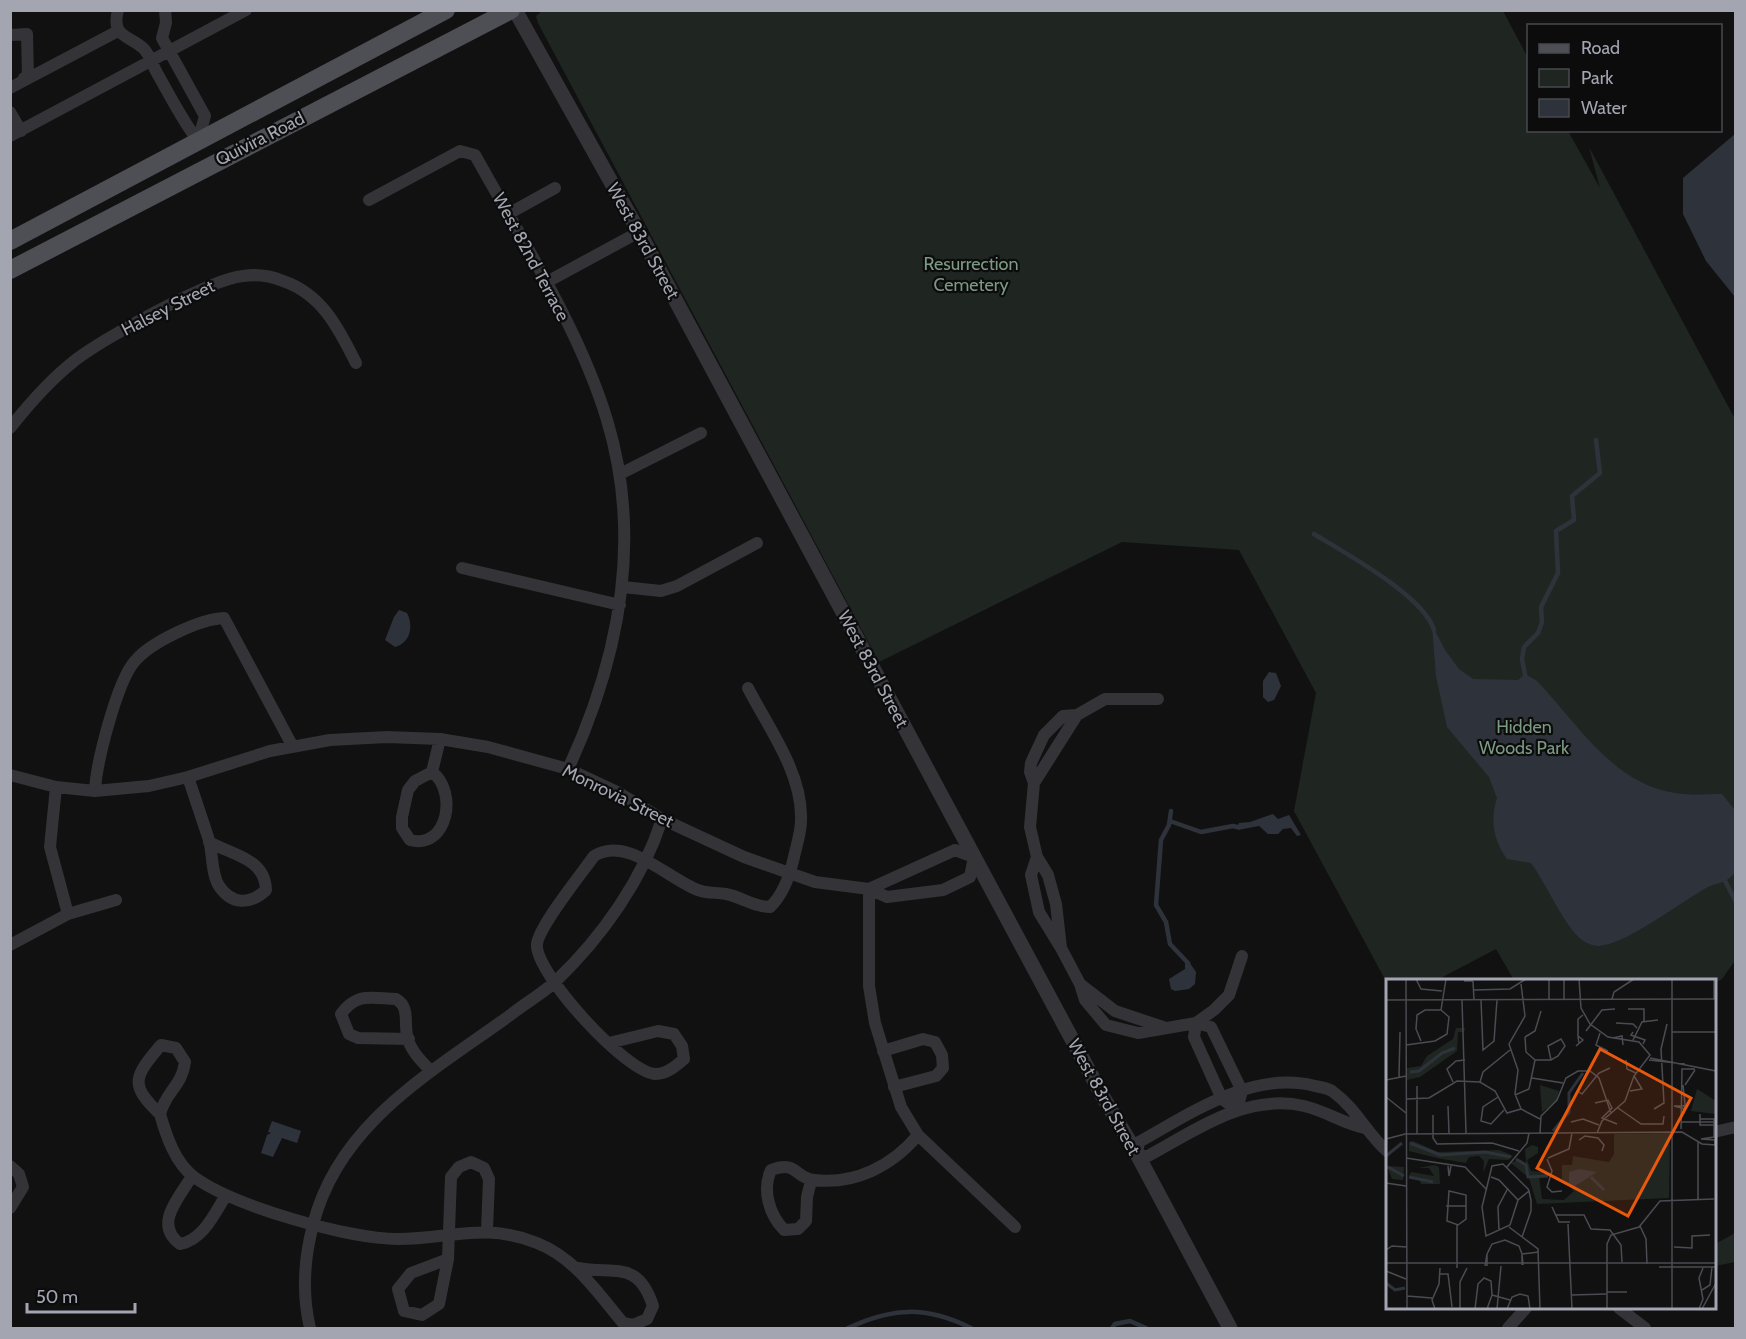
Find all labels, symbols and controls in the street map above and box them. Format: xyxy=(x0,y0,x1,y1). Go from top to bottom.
legend xyxy=(1527,24,1722,132)
text: Road xyxy=(1581,37,1620,59)
text: Park xyxy=(1581,67,1614,89)
text: Water xyxy=(1581,97,1627,119)
street label: Quivira Road xyxy=(212,107,308,171)
street label: West 83rd Street xyxy=(602,179,684,303)
street label: West 82nd Terrace xyxy=(488,189,574,325)
park label: Resurrection Cemetery xyxy=(924,253,1019,296)
street label: Halsey Street xyxy=(118,275,218,341)
street label: West 83rd Street xyxy=(833,607,913,731)
park label: Hidden Woods Park xyxy=(1479,716,1570,759)
street label: Monrovia Street xyxy=(559,760,677,832)
inset map xyxy=(1386,979,1716,1309)
street label: West 83rd Street xyxy=(1063,1035,1145,1159)
scale bar xyxy=(27,1276,135,1314)
text: 50 m xyxy=(36,1286,78,1308)

